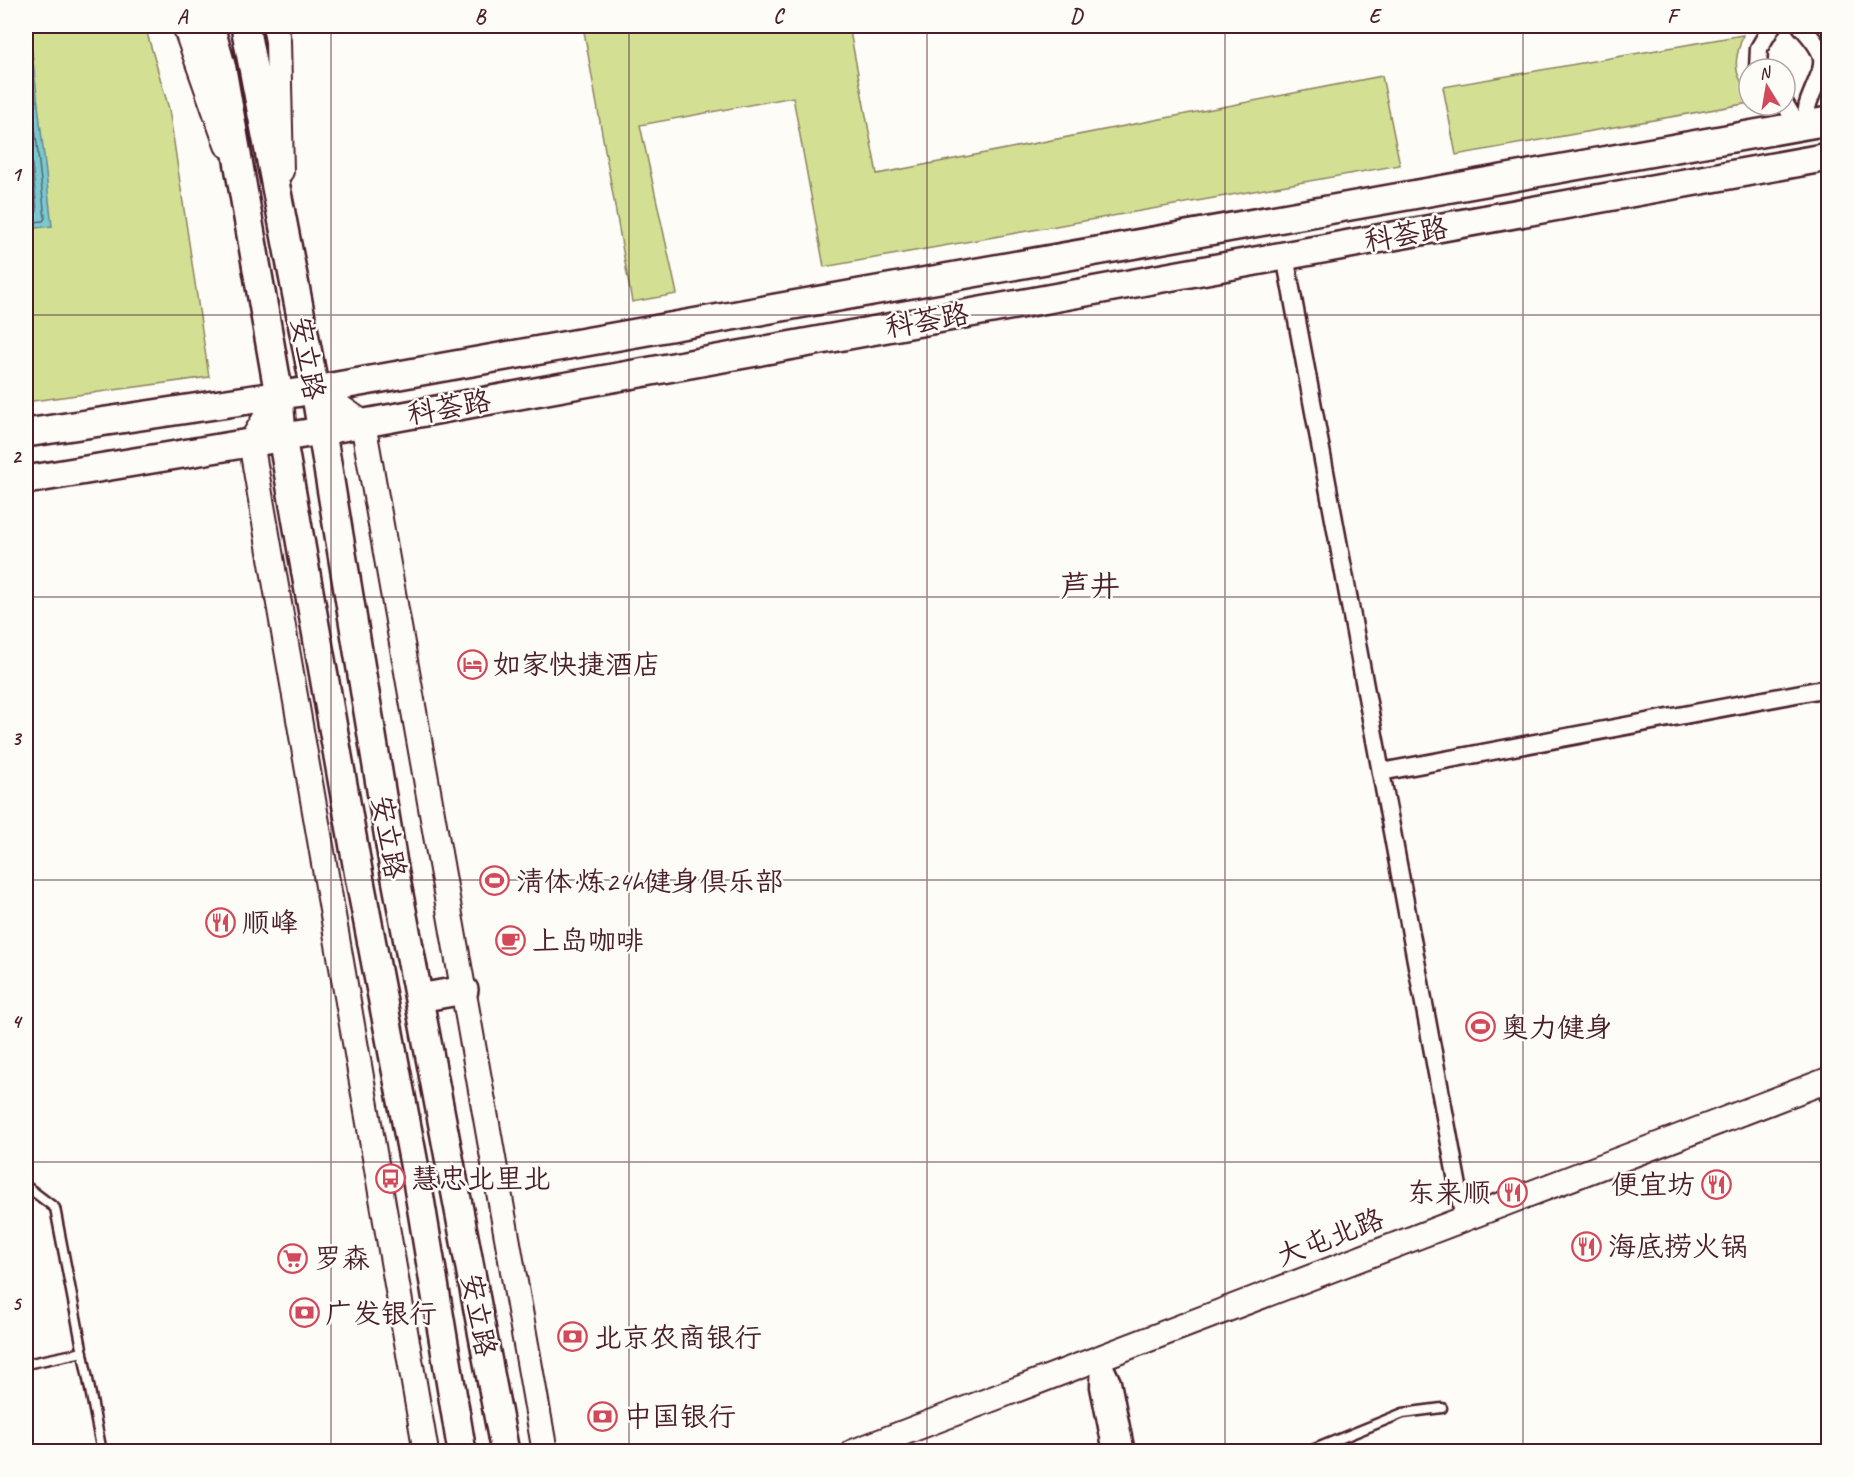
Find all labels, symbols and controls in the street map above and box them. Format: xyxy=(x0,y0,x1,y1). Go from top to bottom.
text: A xyxy=(177,4,189,29)
text: B xyxy=(475,4,487,29)
text: C xyxy=(773,4,785,29)
text: D xyxy=(1070,4,1084,29)
text: E xyxy=(1369,4,1383,29)
text: F xyxy=(1667,4,1681,29)
north arrow xyxy=(1737,57,1797,117)
text: N xyxy=(1758,62,1774,84)
text: 1 xyxy=(12,162,23,187)
street label: 科荟路 xyxy=(1362,209,1450,259)
street label: 科荟路 xyxy=(883,295,971,345)
street label: 安立路 xyxy=(283,314,333,402)
street label: 科荟路 xyxy=(405,382,493,432)
text: 2 xyxy=(12,444,23,469)
district label: 芦井 xyxy=(1060,567,1120,605)
place label: 如家快捷酒店 xyxy=(493,647,661,682)
hotel icon: 如家快捷酒店 xyxy=(456,648,488,680)
text: 3 xyxy=(12,726,23,751)
street label: 安立路 xyxy=(364,793,414,881)
place label: 清体·炼24h健身俱乐部 xyxy=(516,864,783,899)
sports icon: 清体·炼24h健身俱乐部 xyxy=(479,865,511,897)
place label: 顺峰 xyxy=(242,905,298,940)
restaurant icon: 顺峰 xyxy=(205,906,237,938)
place label: 上岛咖啡 xyxy=(532,923,644,958)
cafe icon: 上岛咖啡 xyxy=(495,924,527,956)
text: 4 xyxy=(12,1009,24,1034)
place label: 奥力健身 xyxy=(1501,1010,1613,1045)
sports icon: 奥力健身 xyxy=(1464,1011,1496,1043)
place label: 慧忠北里北 xyxy=(411,1161,551,1196)
bus stop icon: 慧忠北里北 xyxy=(374,1162,406,1194)
place label: 便宜坊 xyxy=(1611,1167,1695,1202)
restaurant icon: 便宜坊 xyxy=(1700,1168,1732,1200)
place label: 东来顺 xyxy=(1407,1175,1491,1210)
restaurant icon: 东来顺 xyxy=(1496,1176,1528,1208)
street label: 大屯北路 xyxy=(1271,1201,1389,1273)
place label: 海底捞火锅 xyxy=(1608,1229,1748,1264)
restaurant icon: 海底捞火锅 xyxy=(1571,1230,1603,1262)
place label: 罗森 xyxy=(314,1241,370,1276)
supermarket icon: 罗森 xyxy=(277,1242,309,1274)
street label: 安立路 xyxy=(454,1270,504,1360)
text: 5 xyxy=(12,1291,23,1316)
place label: 广发银行 xyxy=(325,1296,437,1331)
bank icon: 广发银行 xyxy=(288,1297,320,1329)
place label: 北京农商银行 xyxy=(594,1320,762,1355)
bank icon: 北京农商银行 xyxy=(557,1321,589,1353)
place label: 中国银行 xyxy=(624,1399,736,1434)
bank icon: 中国银行 xyxy=(587,1400,619,1432)

